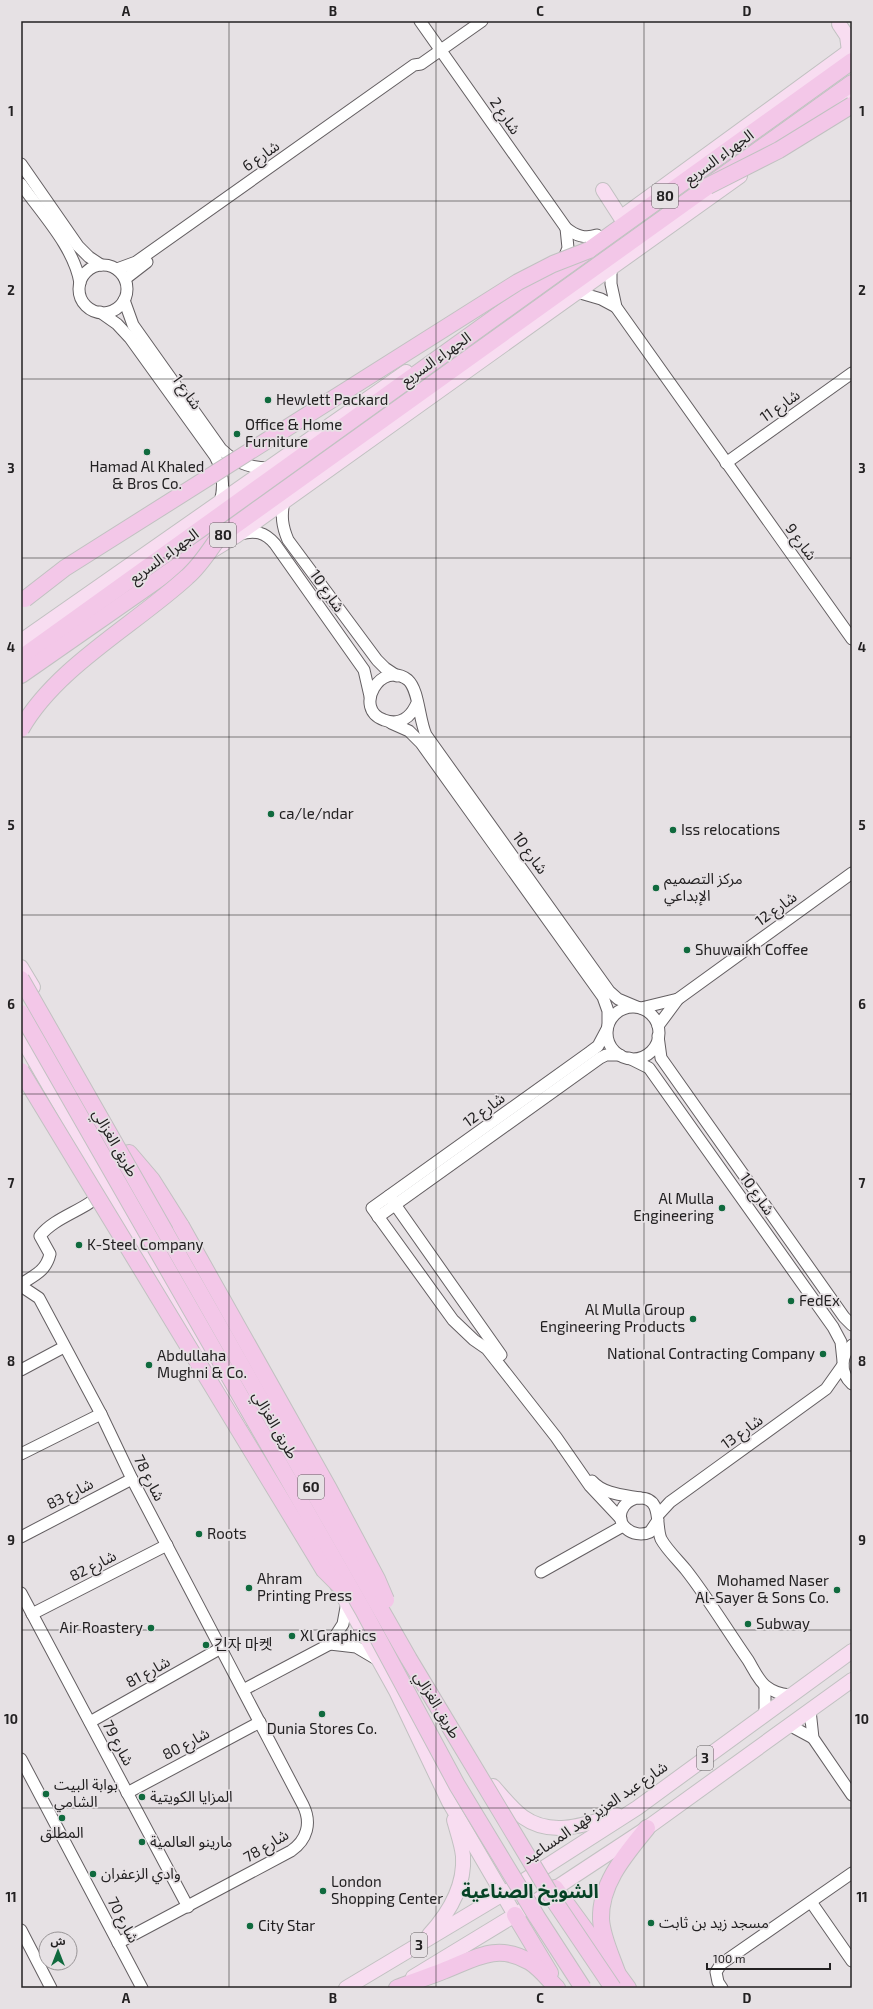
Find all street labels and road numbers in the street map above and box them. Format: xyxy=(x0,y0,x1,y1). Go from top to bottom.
street label: شارع 2 xyxy=(483,93,525,140)
street label: الجهراء السريع xyxy=(680,125,759,191)
street label: شارع 6 xyxy=(238,136,285,178)
road number: 80 xyxy=(652,184,678,208)
street label: الجهراء السريع xyxy=(397,327,476,392)
street label: شارع 1 xyxy=(166,370,206,415)
street label: شارع 11 xyxy=(756,385,805,429)
street label: شارع 9 xyxy=(779,519,821,566)
road number: 80 xyxy=(210,523,236,547)
street label: الجهراء السريع xyxy=(125,524,204,590)
street label: شارع 10 xyxy=(304,566,349,618)
street label: شارع 10 xyxy=(506,828,552,879)
street label: شارع 12 xyxy=(751,887,802,933)
street label: شارع 12 xyxy=(459,1088,510,1134)
street label: طريق الغزالي xyxy=(86,1106,142,1181)
street label: شارع 10 xyxy=(734,1169,779,1221)
street label: طريق الغزالي xyxy=(246,1388,302,1463)
street label: شارع 13 xyxy=(717,1410,768,1455)
street label: شارع 78 xyxy=(127,1451,169,1506)
street label: شارع 83 xyxy=(43,1474,98,1516)
road number: 60 xyxy=(298,1475,324,1499)
street label: شارع 82 xyxy=(66,1546,121,1588)
street label: شارع 81 xyxy=(122,1652,175,1694)
street label: طريق الغزالي xyxy=(408,1668,465,1743)
street label: شارع 79 xyxy=(96,1717,138,1770)
street label: شارع 80 xyxy=(159,1723,214,1767)
road number: 3 xyxy=(697,1746,713,1770)
street label: شارع عبد العزيز فهد المساعيد xyxy=(518,1757,673,1871)
street label: شارع 78 xyxy=(240,1825,294,1869)
street label: شارع 70 xyxy=(101,1894,144,1948)
road number: 3 xyxy=(411,1933,427,1957)

